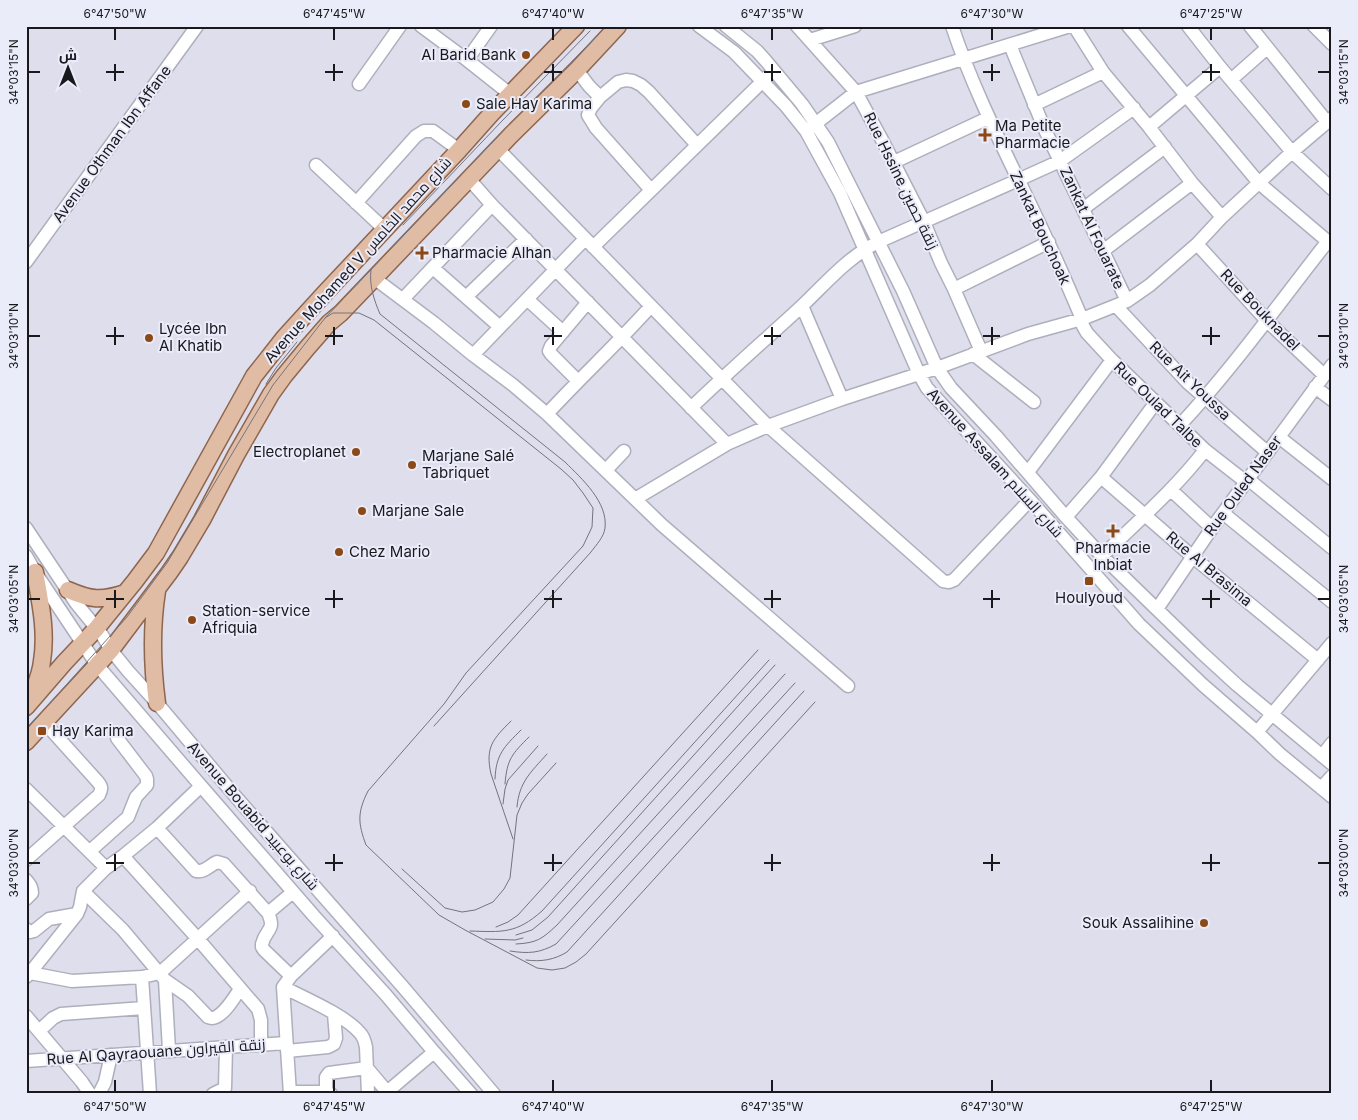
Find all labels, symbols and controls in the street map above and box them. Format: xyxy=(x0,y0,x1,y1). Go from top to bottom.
text: 6°47'50"W xyxy=(84,6,147,21)
text: 6°47'45"W xyxy=(303,6,365,21)
text: 6°47'40"W xyxy=(522,6,584,21)
text: 6°47'35"W xyxy=(741,6,803,21)
text: 6°47'30"W xyxy=(961,6,1024,21)
text: 6°47'25"W xyxy=(1180,6,1242,21)
text: 34°03'15"N xyxy=(6,39,21,105)
text: 34°03'15"N xyxy=(1336,39,1351,105)
north arrow xyxy=(42,42,92,92)
place label: Al Barid Bank xyxy=(421,45,517,64)
text: ش xyxy=(59,46,77,64)
marker: Al Barid Bank xyxy=(520,49,532,61)
street label: Avenue Othman Ibn Affane xyxy=(48,61,175,226)
place label: Sale Hay Karima xyxy=(476,94,592,113)
marker: Sale Hay Karima xyxy=(460,98,472,110)
street label: Rue Hssine زنقة حصين xyxy=(859,109,943,253)
place label: Ma Petite Pharmacie xyxy=(995,116,1070,152)
marker: Ma Petite Pharmacie xyxy=(979,129,991,141)
street label: Avenue Mohamed V شارع محمد الخامس xyxy=(260,153,457,368)
street label: Zankat Al Fouarate xyxy=(1056,164,1129,292)
street label: Zankat Bouchoak xyxy=(1006,168,1075,288)
place label: Pharmacie Alhan xyxy=(432,243,552,262)
marker: Pharmacie Alhan xyxy=(416,247,428,259)
street label: Rue Bouknadel xyxy=(1217,265,1304,354)
text: 34°03'10"N xyxy=(6,303,21,369)
text: 34°03'10"N xyxy=(1336,303,1351,369)
place label: Lycée Ibn Al Khatib xyxy=(159,319,227,355)
marker: Lycée Ibn Al Khatib xyxy=(143,332,155,344)
street label: Rue Ait Youssa xyxy=(1146,337,1235,424)
street label: Rue Oulad Talbe xyxy=(1110,358,1207,452)
street label: Avenue Assalam شارع السلام xyxy=(922,384,1068,543)
street label: Rue Ouled Naser xyxy=(1200,431,1286,540)
place label: Electroplanet xyxy=(253,442,346,461)
marker: Electroplanet xyxy=(350,446,362,458)
place label: Marjane Salé Tabriquet xyxy=(422,446,514,482)
marker: Marjane Salé Tabriquet xyxy=(406,459,418,471)
place label: Marjane Sale xyxy=(372,501,464,520)
marker: Marjane Sale xyxy=(356,505,368,517)
marker: Pharmacie Inbiat xyxy=(1107,525,1119,537)
street label: Rue Al Brasima xyxy=(1162,527,1256,610)
place label: Pharmacie Inbiat xyxy=(1075,538,1151,574)
place label: Chez Mario xyxy=(349,542,430,561)
marker: Chez Mario xyxy=(333,546,345,558)
text: 34°03'05"N xyxy=(6,565,21,633)
text: 34°03'05"N xyxy=(1336,565,1351,633)
marker: Houlyoud xyxy=(1083,575,1095,587)
place label: Houlyoud xyxy=(1055,588,1123,607)
place label: Station-service Afriquia xyxy=(202,601,310,637)
marker: Station-service Afriquia xyxy=(186,614,198,626)
place label: Hay Karima xyxy=(52,721,134,740)
marker: Hay Karima xyxy=(36,725,48,737)
street label: Avenue Bouabid شارع بوعبيد xyxy=(182,737,323,895)
text: 34°03'00"N xyxy=(6,829,21,897)
text: 34°03'00"N xyxy=(1336,829,1351,897)
place label: Souk Assalihine xyxy=(1082,913,1194,932)
marker: Souk Assalihine xyxy=(1198,917,1210,929)
street label: Rue Al Qayraouane زنقة القيراون xyxy=(46,1034,266,1070)
text: 6°47'50"W xyxy=(84,1099,147,1114)
text: 6°47'45"W xyxy=(303,1099,365,1114)
text: 6°47'40"W xyxy=(522,1099,584,1114)
text: 6°47'35"W xyxy=(741,1099,803,1114)
text: 6°47'30"W xyxy=(961,1099,1024,1114)
text: 6°47'25"W xyxy=(1180,1099,1242,1114)

